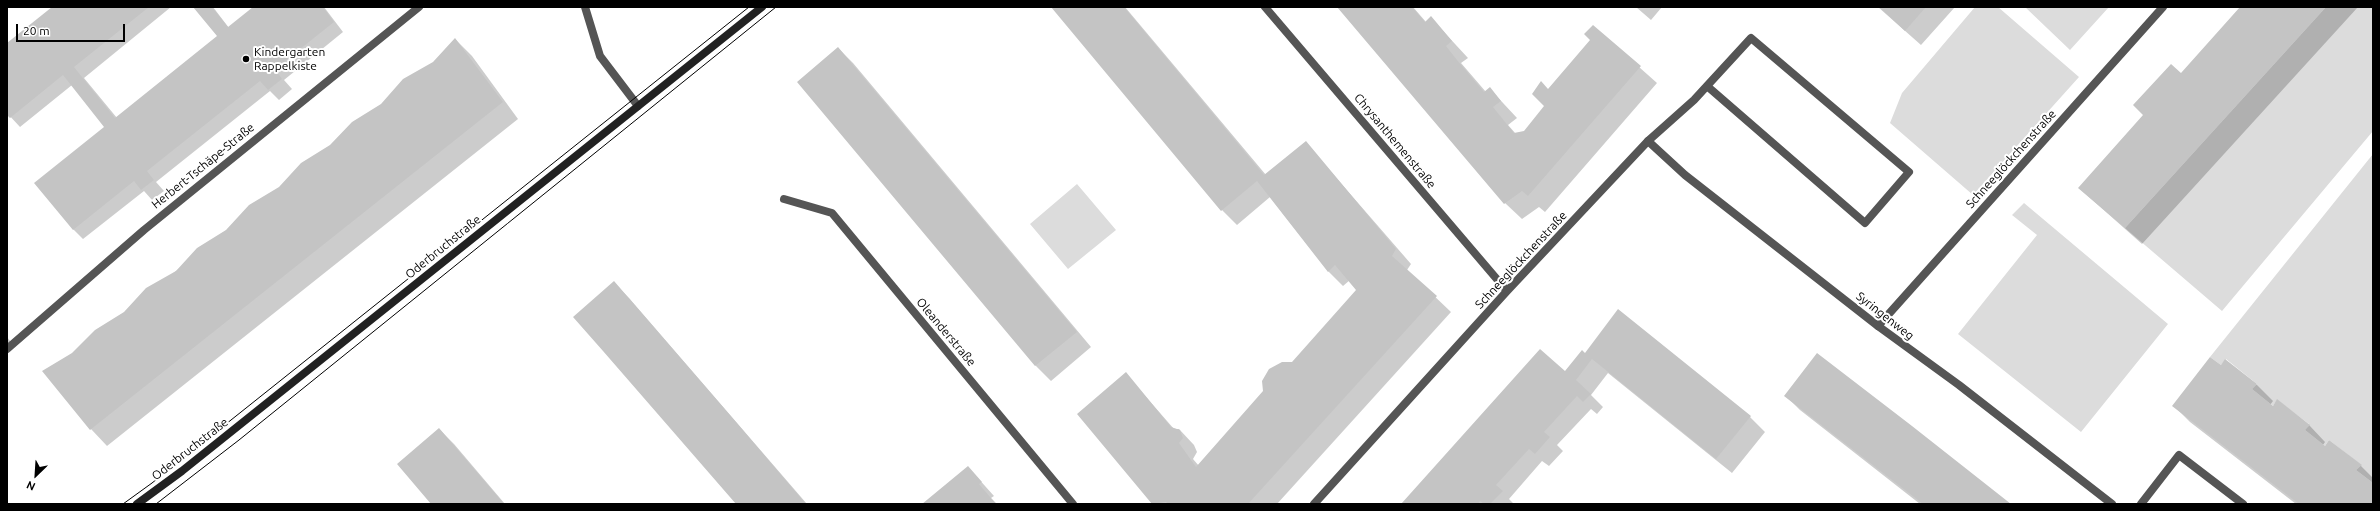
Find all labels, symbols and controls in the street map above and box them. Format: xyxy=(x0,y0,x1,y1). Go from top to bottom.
scale bar xyxy=(18,16,127,42)
text: 20 m xyxy=(23,24,50,37)
place label: Kindergarten Rappelkiste xyxy=(254,45,325,73)
marker: Kindergarten Rappelkiste xyxy=(241,54,251,64)
street label: Chrysanthemenstraße xyxy=(1351,91,1439,191)
street label: Schneeglöckchenstraße xyxy=(1963,107,2059,211)
street label: Herbert-Tschäpe-Straße xyxy=(149,120,257,212)
street label: Schneeglöckchenstraße xyxy=(1472,208,1570,312)
street label: Oderbruchstraße xyxy=(402,212,484,282)
street label: Syringenweg xyxy=(1853,289,1917,343)
street label: Oleanderstraße xyxy=(913,295,979,369)
street label: Oderbruchstraße xyxy=(149,415,231,483)
north arrow xyxy=(16,455,56,495)
text: N xyxy=(25,479,37,493)

